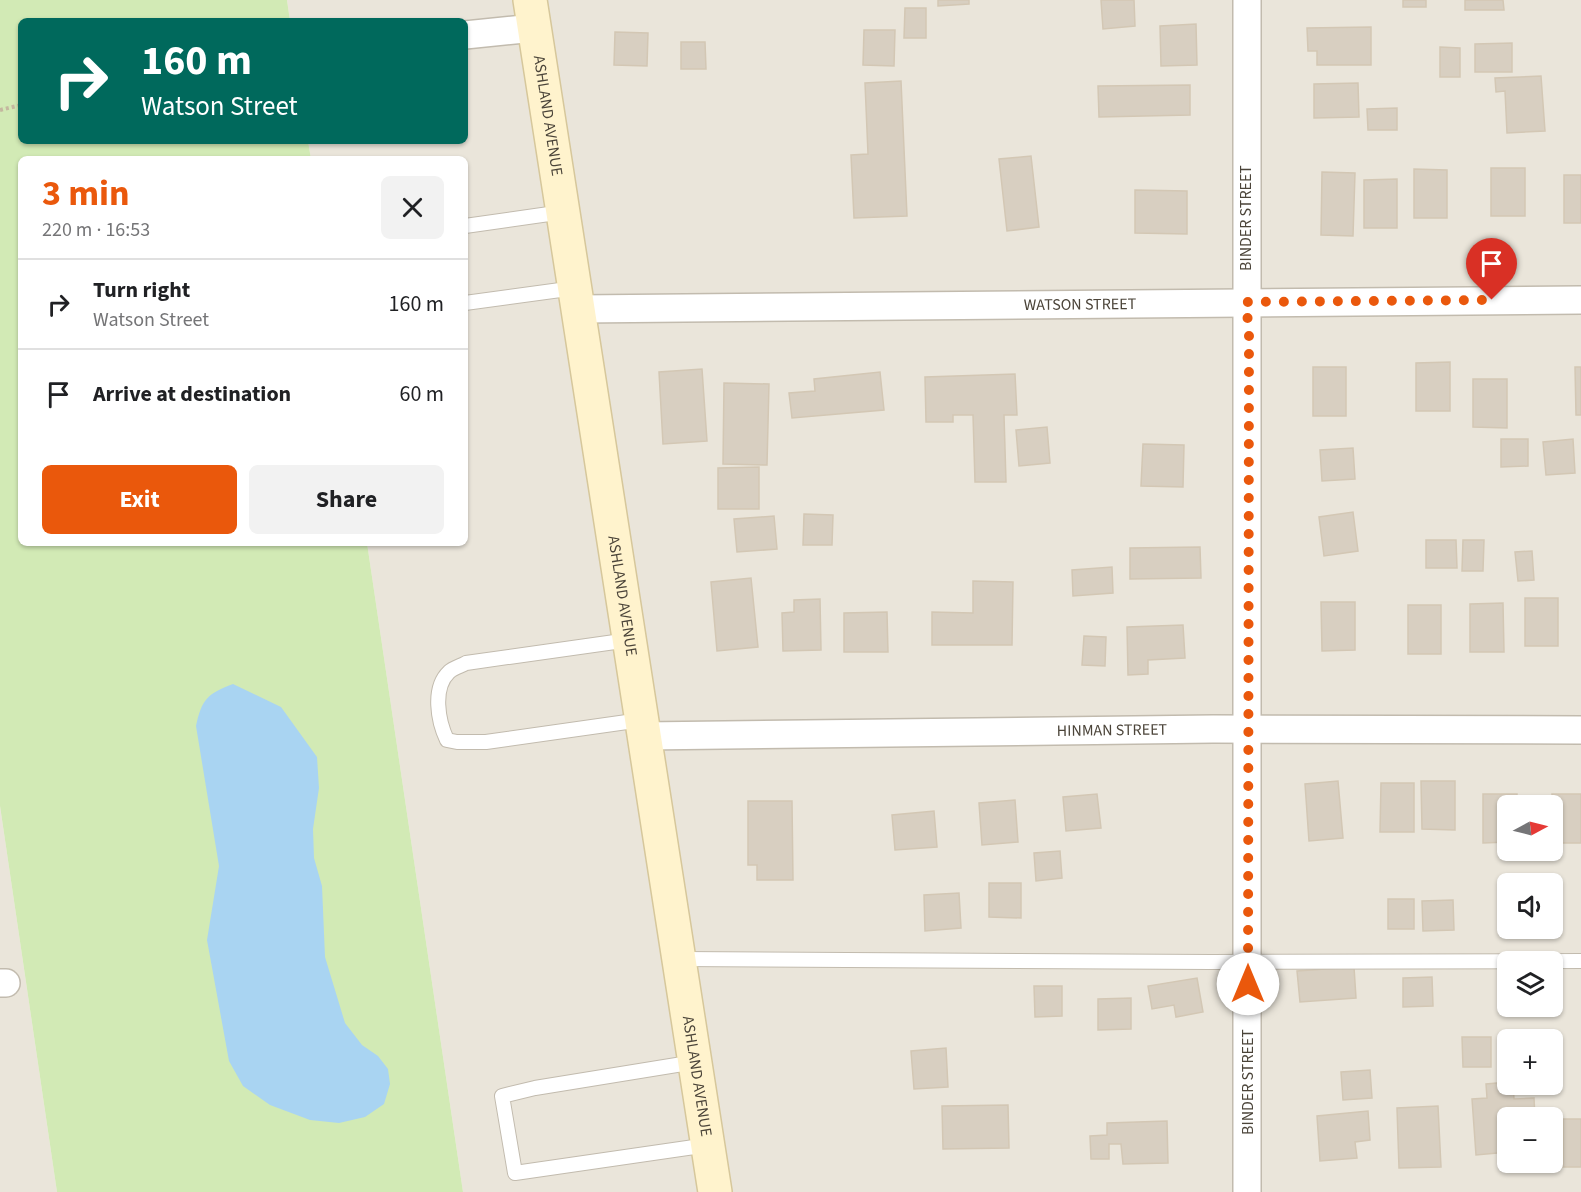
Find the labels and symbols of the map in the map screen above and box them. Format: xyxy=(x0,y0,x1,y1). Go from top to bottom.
street label: ASHLAND AVENUE xyxy=(528,54,568,178)
street label: BINDER STREET xyxy=(1235,165,1257,271)
pin xyxy=(1466,238,1517,300)
street label: WATSON STREET xyxy=(1024,293,1137,316)
street label: ASHLAND AVENUE xyxy=(602,534,643,658)
street label: HINMAN STREET xyxy=(1057,719,1168,742)
north arrow xyxy=(1497,795,1563,861)
position arrow xyxy=(1216,952,1280,1016)
street label: ASHLAND AVENUE xyxy=(677,1014,717,1138)
street label: BINDER STREET xyxy=(1237,1029,1259,1135)

